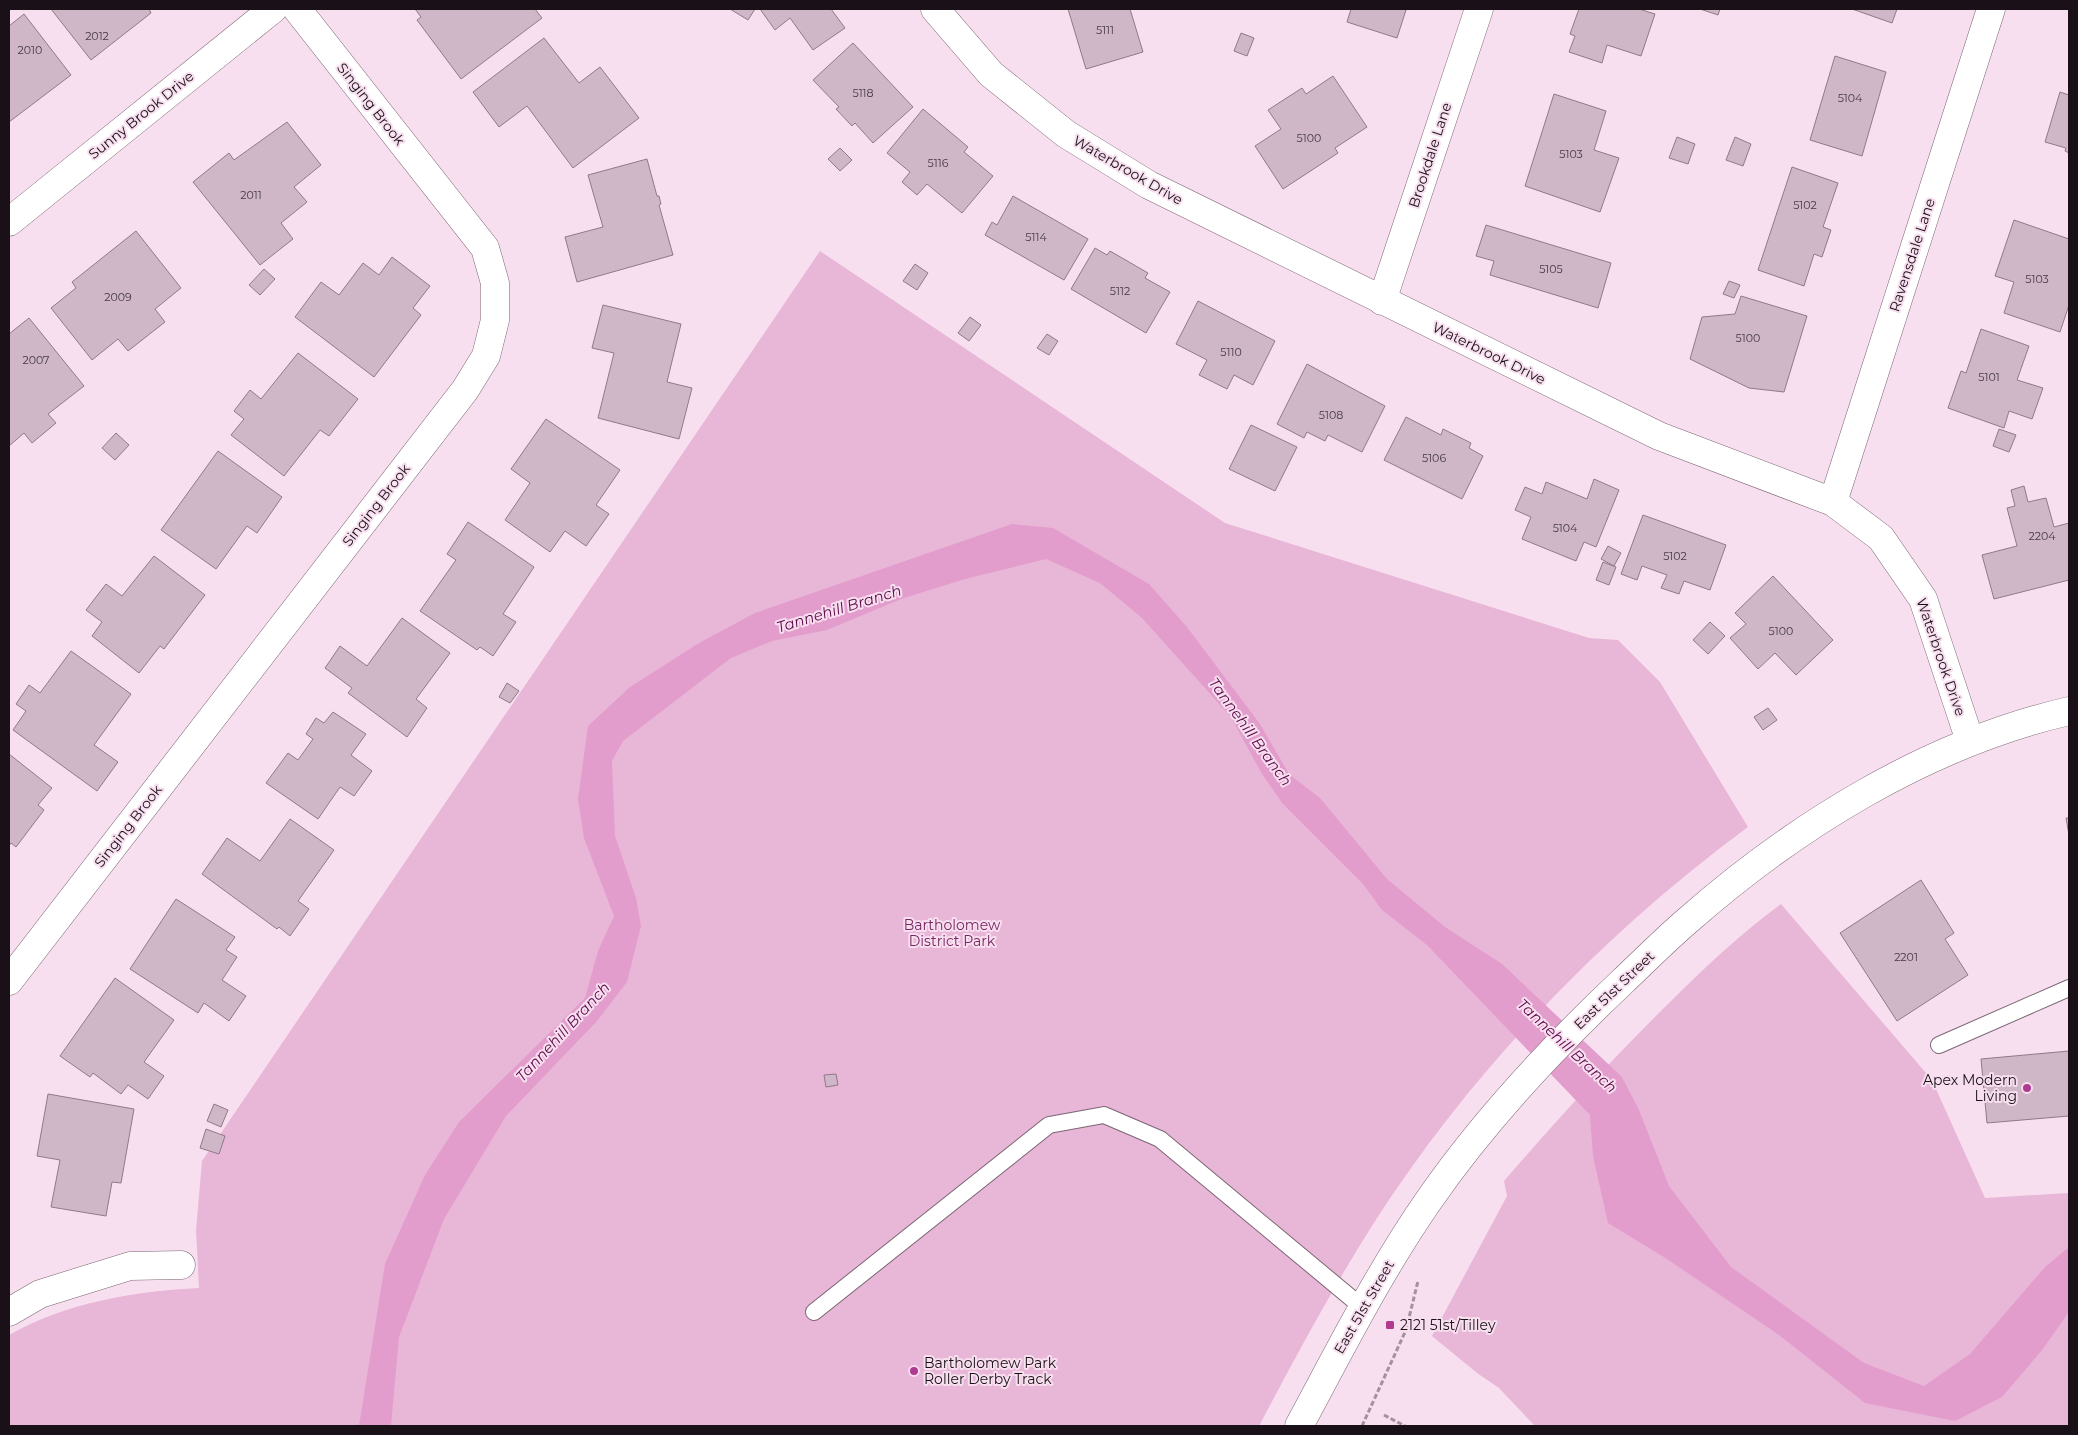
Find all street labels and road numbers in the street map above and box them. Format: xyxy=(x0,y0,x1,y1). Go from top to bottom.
street label: Singing Brook xyxy=(333,59,409,149)
street label: Sunny Brook Drive xyxy=(85,67,197,163)
street label: Brookdale Lane xyxy=(1404,100,1456,210)
street label: Waterbrook Drive xyxy=(1070,131,1186,209)
street label: Ravensdale Lane xyxy=(1885,196,1939,314)
street label: Waterbrook Drive xyxy=(1429,318,1549,388)
street label: Singing Brook xyxy=(338,460,414,550)
street label: Waterbrook Drive xyxy=(1912,596,1970,718)
street label: Singing Brook xyxy=(90,781,166,871)
street label: East 51st Street xyxy=(1570,947,1658,1033)
street label: East 51st Street xyxy=(1330,1257,1398,1357)

